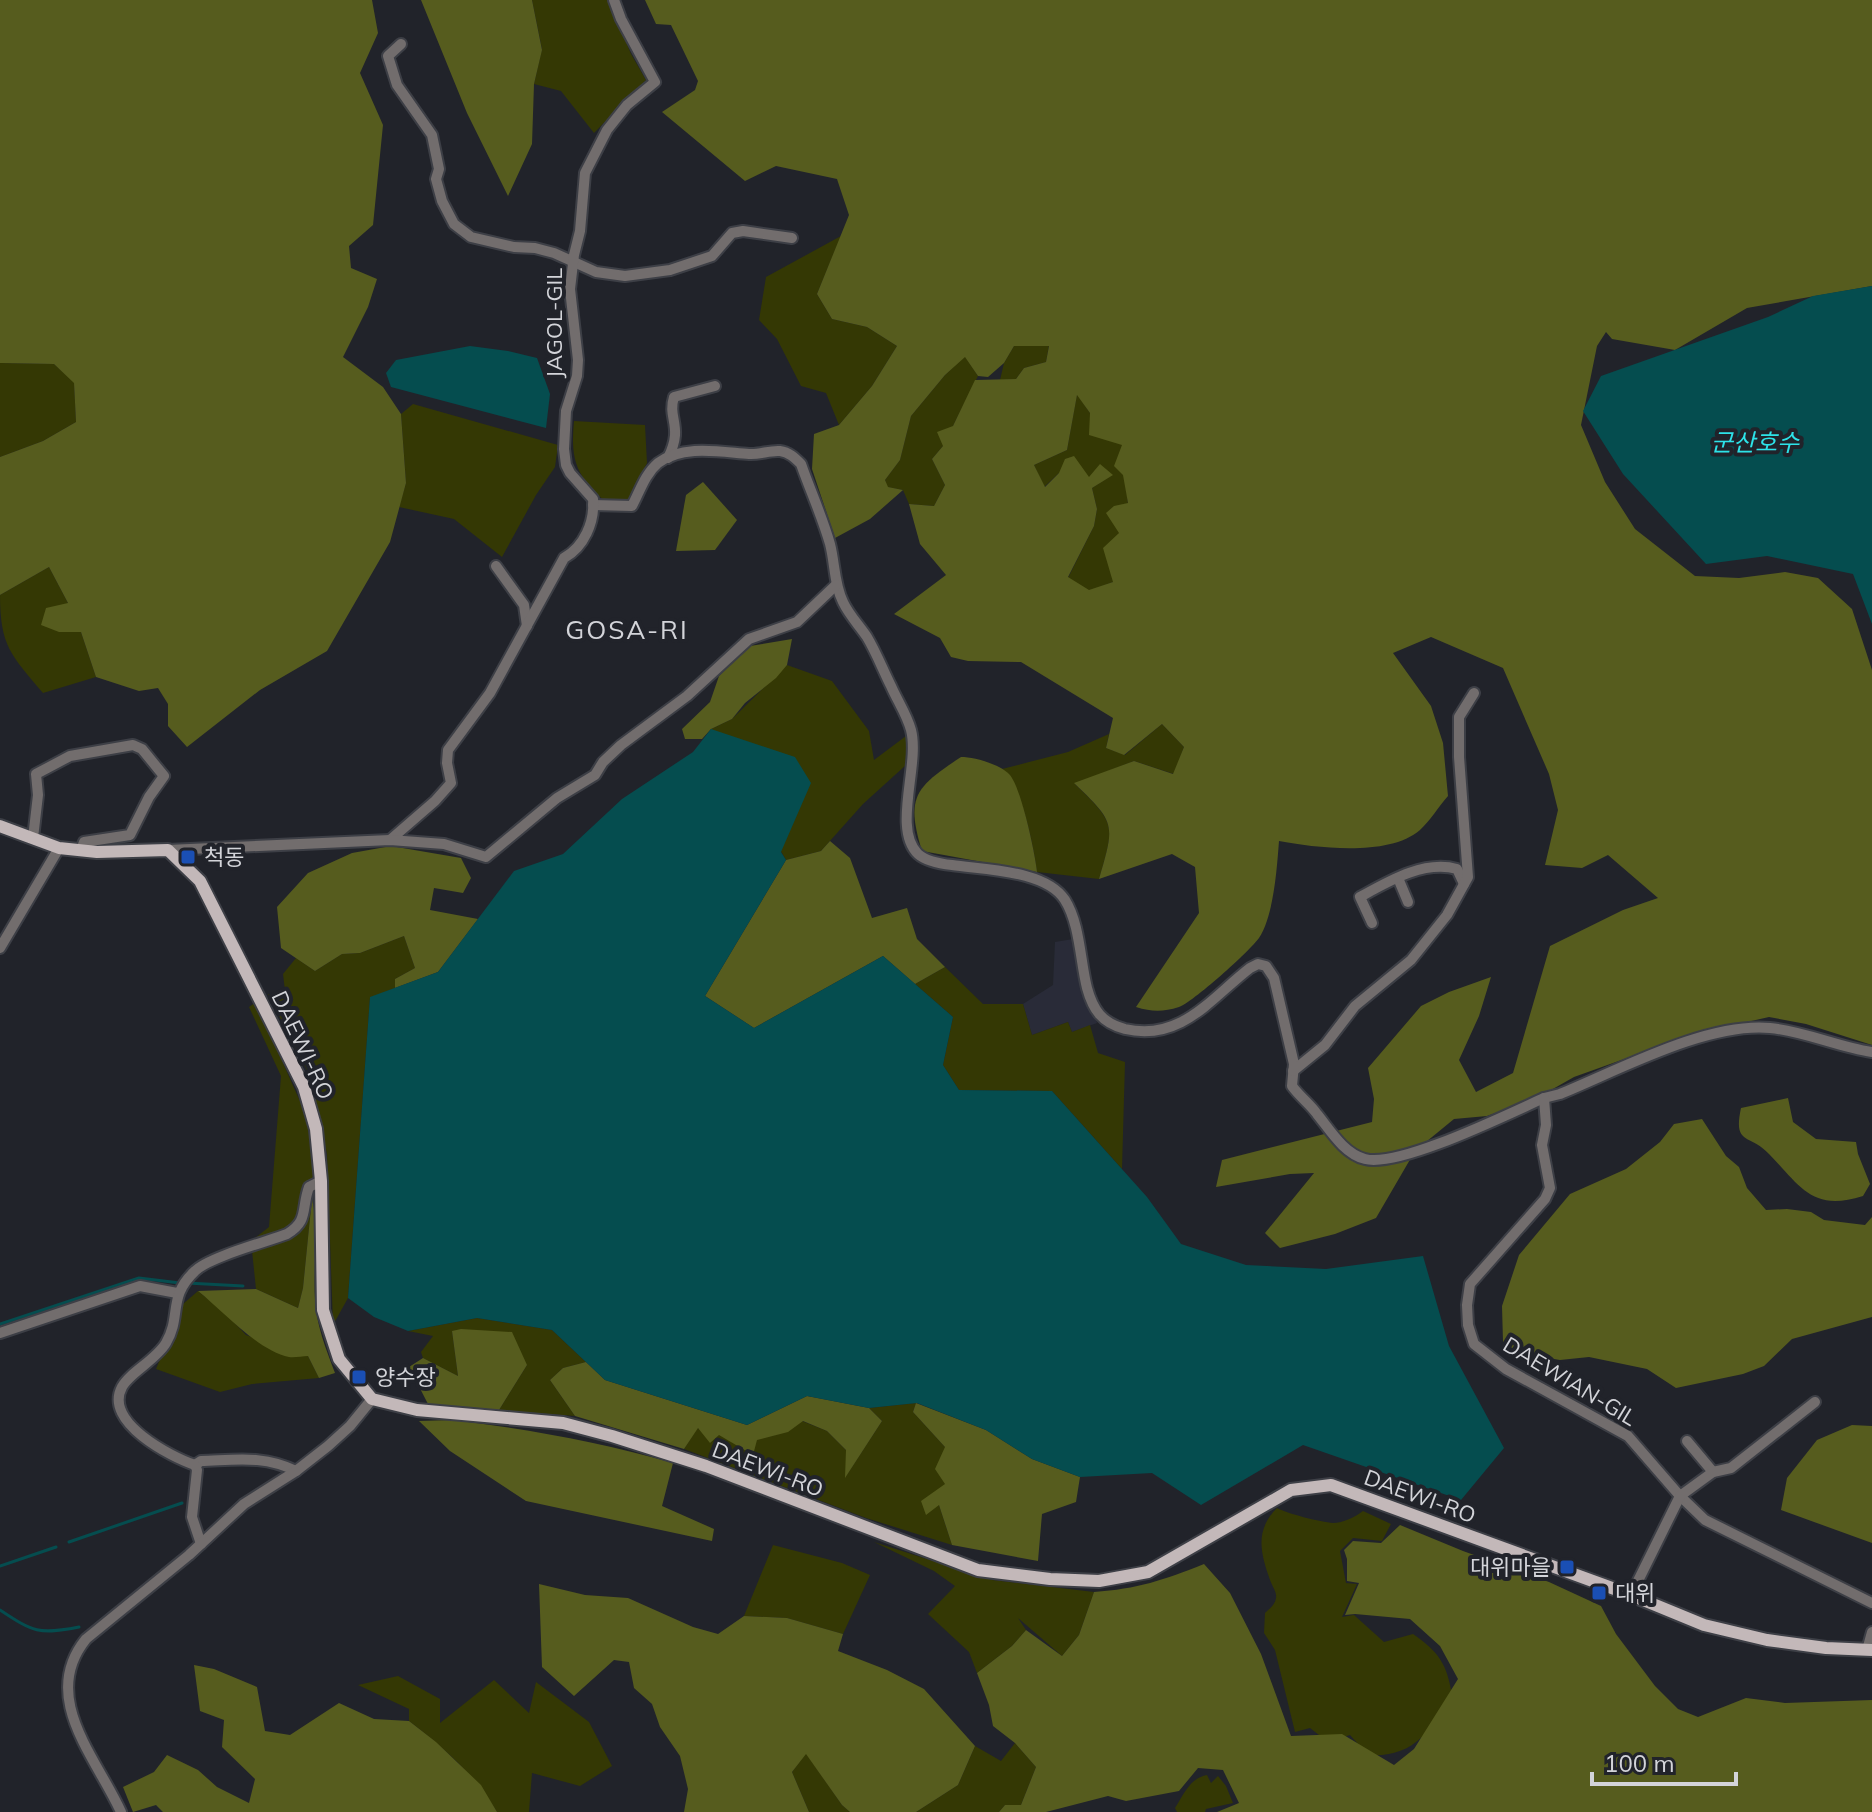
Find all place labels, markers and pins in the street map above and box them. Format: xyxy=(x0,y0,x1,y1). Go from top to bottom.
place label: 척동 xyxy=(204,843,244,871)
marker: 척동 xyxy=(179,848,197,866)
place label: 양수장 xyxy=(375,1363,436,1391)
marker: 양수장 xyxy=(350,1368,368,1386)
place label: 대위마을 xyxy=(1470,1553,1551,1581)
marker: 대위마을 xyxy=(1558,1558,1576,1576)
place label: 대위 xyxy=(1615,1579,1655,1607)
marker: 대위 xyxy=(1590,1584,1608,1602)

